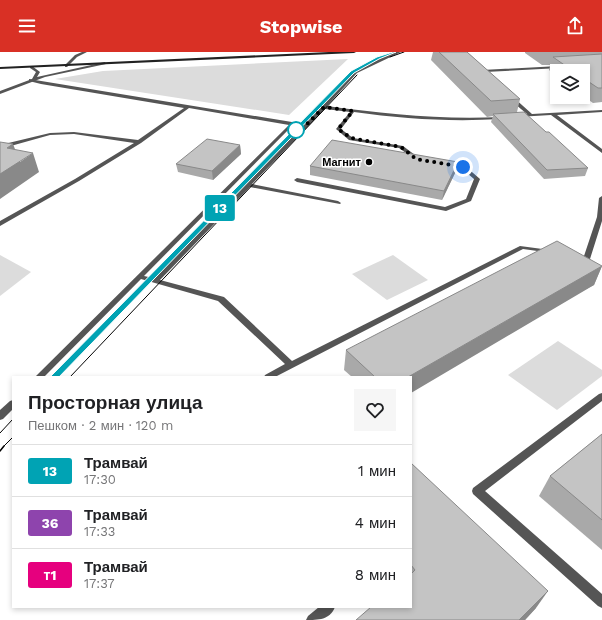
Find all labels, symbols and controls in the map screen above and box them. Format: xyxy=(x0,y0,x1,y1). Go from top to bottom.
icon: menu xyxy=(16,15,38,37)
icon: share xyxy=(564,15,586,37)
text: Stopwise xyxy=(260,16,342,37)
map controls xyxy=(550,64,590,104)
button: layers xyxy=(550,64,590,104)
unlabelled marker xyxy=(287,121,305,139)
place label: Магнит xyxy=(322,156,362,169)
marker: Магнит xyxy=(364,157,374,167)
your location xyxy=(453,157,473,177)
line badge: 13 xyxy=(202,195,238,221)
text: 13 xyxy=(213,200,227,216)
button: heart xyxy=(354,389,396,431)
text: Просторная улица xyxy=(28,391,203,414)
text: Пешком · 2 мин · 120 m xyxy=(28,418,173,433)
text: Трамвай xyxy=(84,454,148,472)
text: 1 мин xyxy=(358,462,396,480)
text: 13 xyxy=(43,463,57,479)
text: 17:30 xyxy=(84,472,116,487)
text: Трамвай xyxy=(84,506,148,524)
text: 4 мин xyxy=(355,514,396,532)
text: 36 xyxy=(42,515,58,531)
text: 17:33 xyxy=(84,524,115,539)
text: Трамвай xyxy=(84,558,148,576)
text: 8 мин xyxy=(355,566,396,584)
text: т1 xyxy=(44,567,56,583)
text: 17:37 xyxy=(84,576,115,591)

